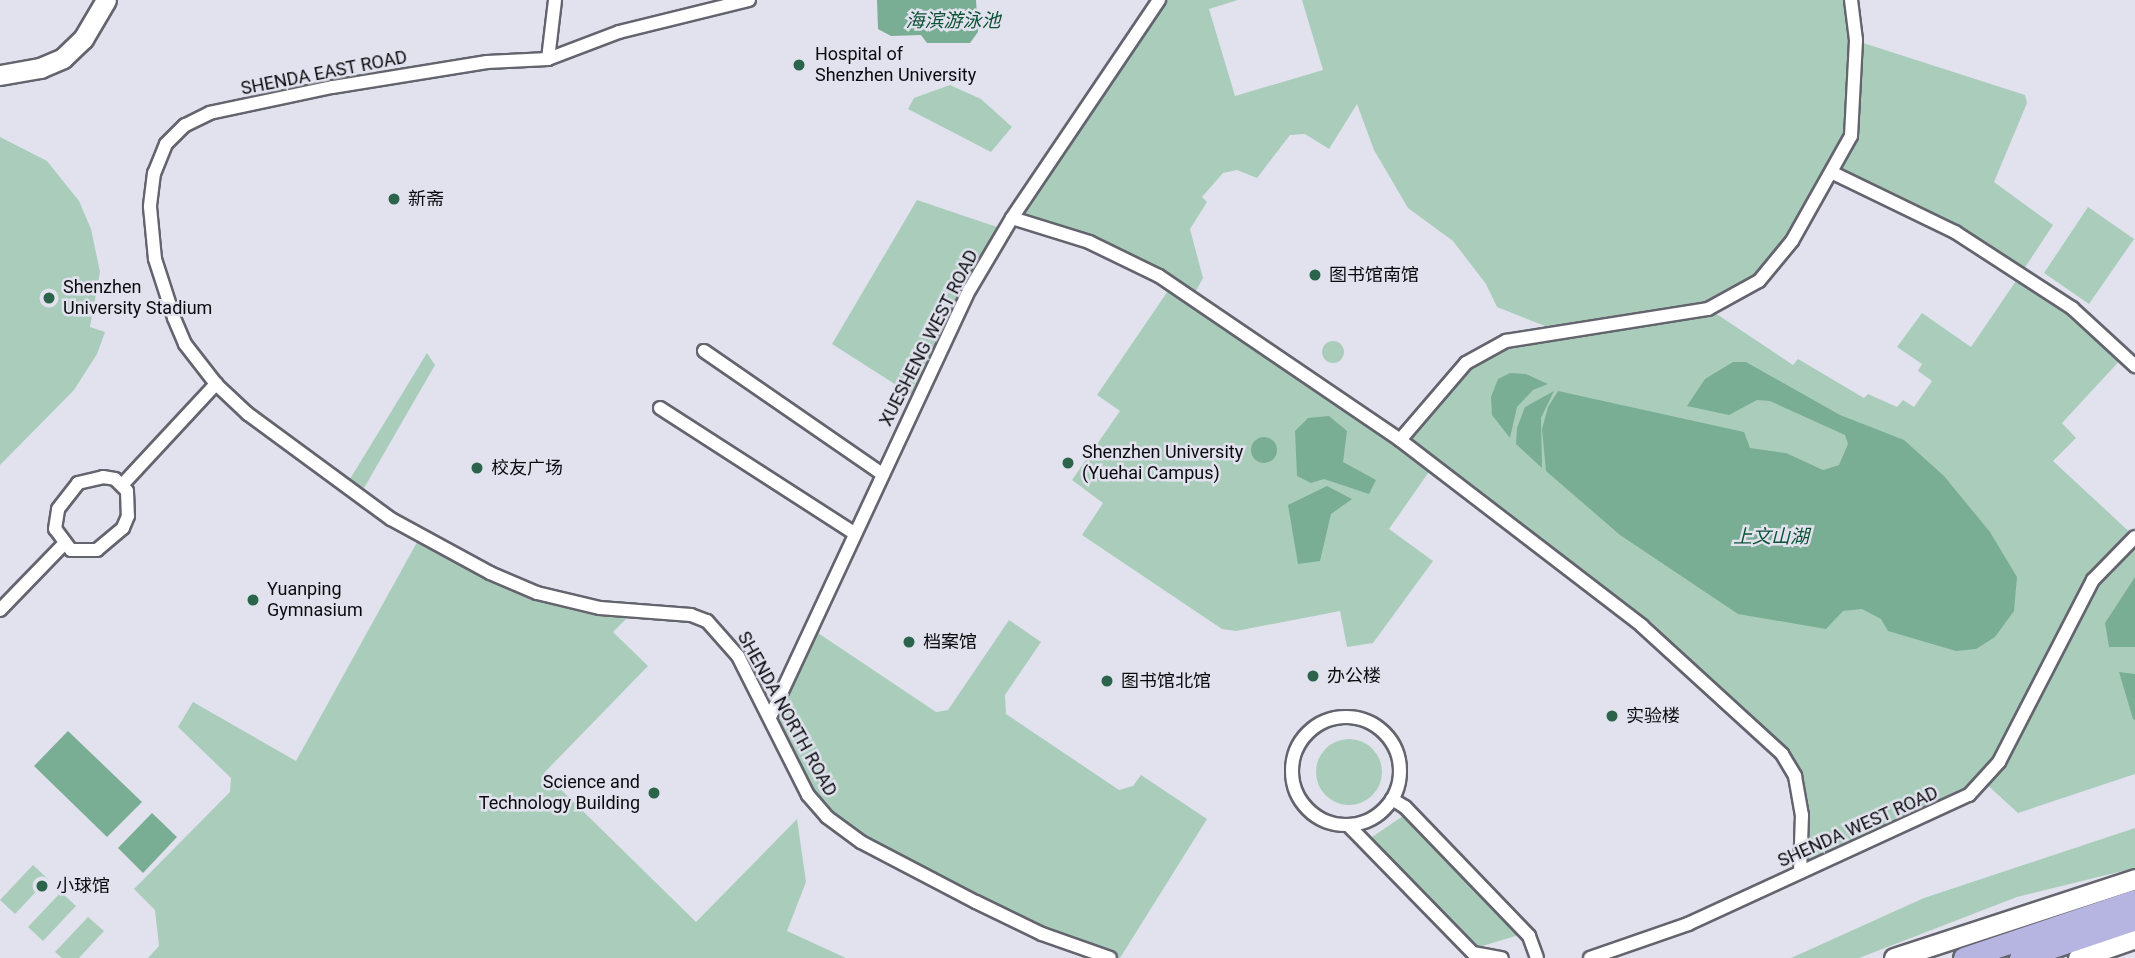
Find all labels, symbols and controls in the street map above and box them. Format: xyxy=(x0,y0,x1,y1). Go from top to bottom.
water label: 海滨游泳池 xyxy=(906,10,1000,32)
place label: Hospital of Shenzhen University xyxy=(815,44,976,86)
street label: SHENDA EAST ROAD xyxy=(239,46,409,100)
marker: Hospital of Shenzhen University xyxy=(789,55,809,75)
place label: 新斋 xyxy=(408,188,444,210)
marker: 新斋 xyxy=(386,191,402,207)
street label: XUESHENG WEST ROAD xyxy=(875,246,983,430)
place label: 图书馆南馆 xyxy=(1329,264,1419,286)
marker: 图书馆南馆 xyxy=(1307,267,1323,283)
place label: Shenzhen University Stadium xyxy=(63,277,212,320)
marker: Shenzhen University Stadium xyxy=(41,290,57,306)
place label: Shenzhen University (Yuehai Campus) xyxy=(1082,442,1243,484)
marker: Shenzhen University (Yuehai Campus) xyxy=(1060,455,1076,471)
place label: 校友广场 xyxy=(491,457,563,479)
marker: 校友广场 xyxy=(469,460,485,476)
water label: 上文山湖 xyxy=(1733,526,1809,548)
place label: Yuanping Gymnasium xyxy=(267,579,363,622)
marker: Yuanping Gymnasium xyxy=(245,592,261,608)
street label: SHENDA NORTH ROAD xyxy=(733,628,841,800)
place label: 档案馆 xyxy=(923,631,977,653)
marker: 档案馆 xyxy=(901,634,917,650)
place label: 办公楼 xyxy=(1327,665,1381,687)
marker: 办公楼 xyxy=(1305,668,1321,684)
place label: 图书馆北馆 xyxy=(1121,670,1211,692)
marker: 图书馆北馆 xyxy=(1099,673,1115,689)
place label: 实验楼 xyxy=(1626,705,1680,727)
marker: 实验楼 xyxy=(1604,708,1620,724)
place label: Science and Technology Building xyxy=(479,772,640,814)
street label: SHENDA WEST ROAD xyxy=(1774,782,1942,872)
marker: Science and Technology Building xyxy=(646,785,662,801)
place label: 小球馆 xyxy=(56,875,110,897)
marker: 小球馆 xyxy=(34,878,50,894)

